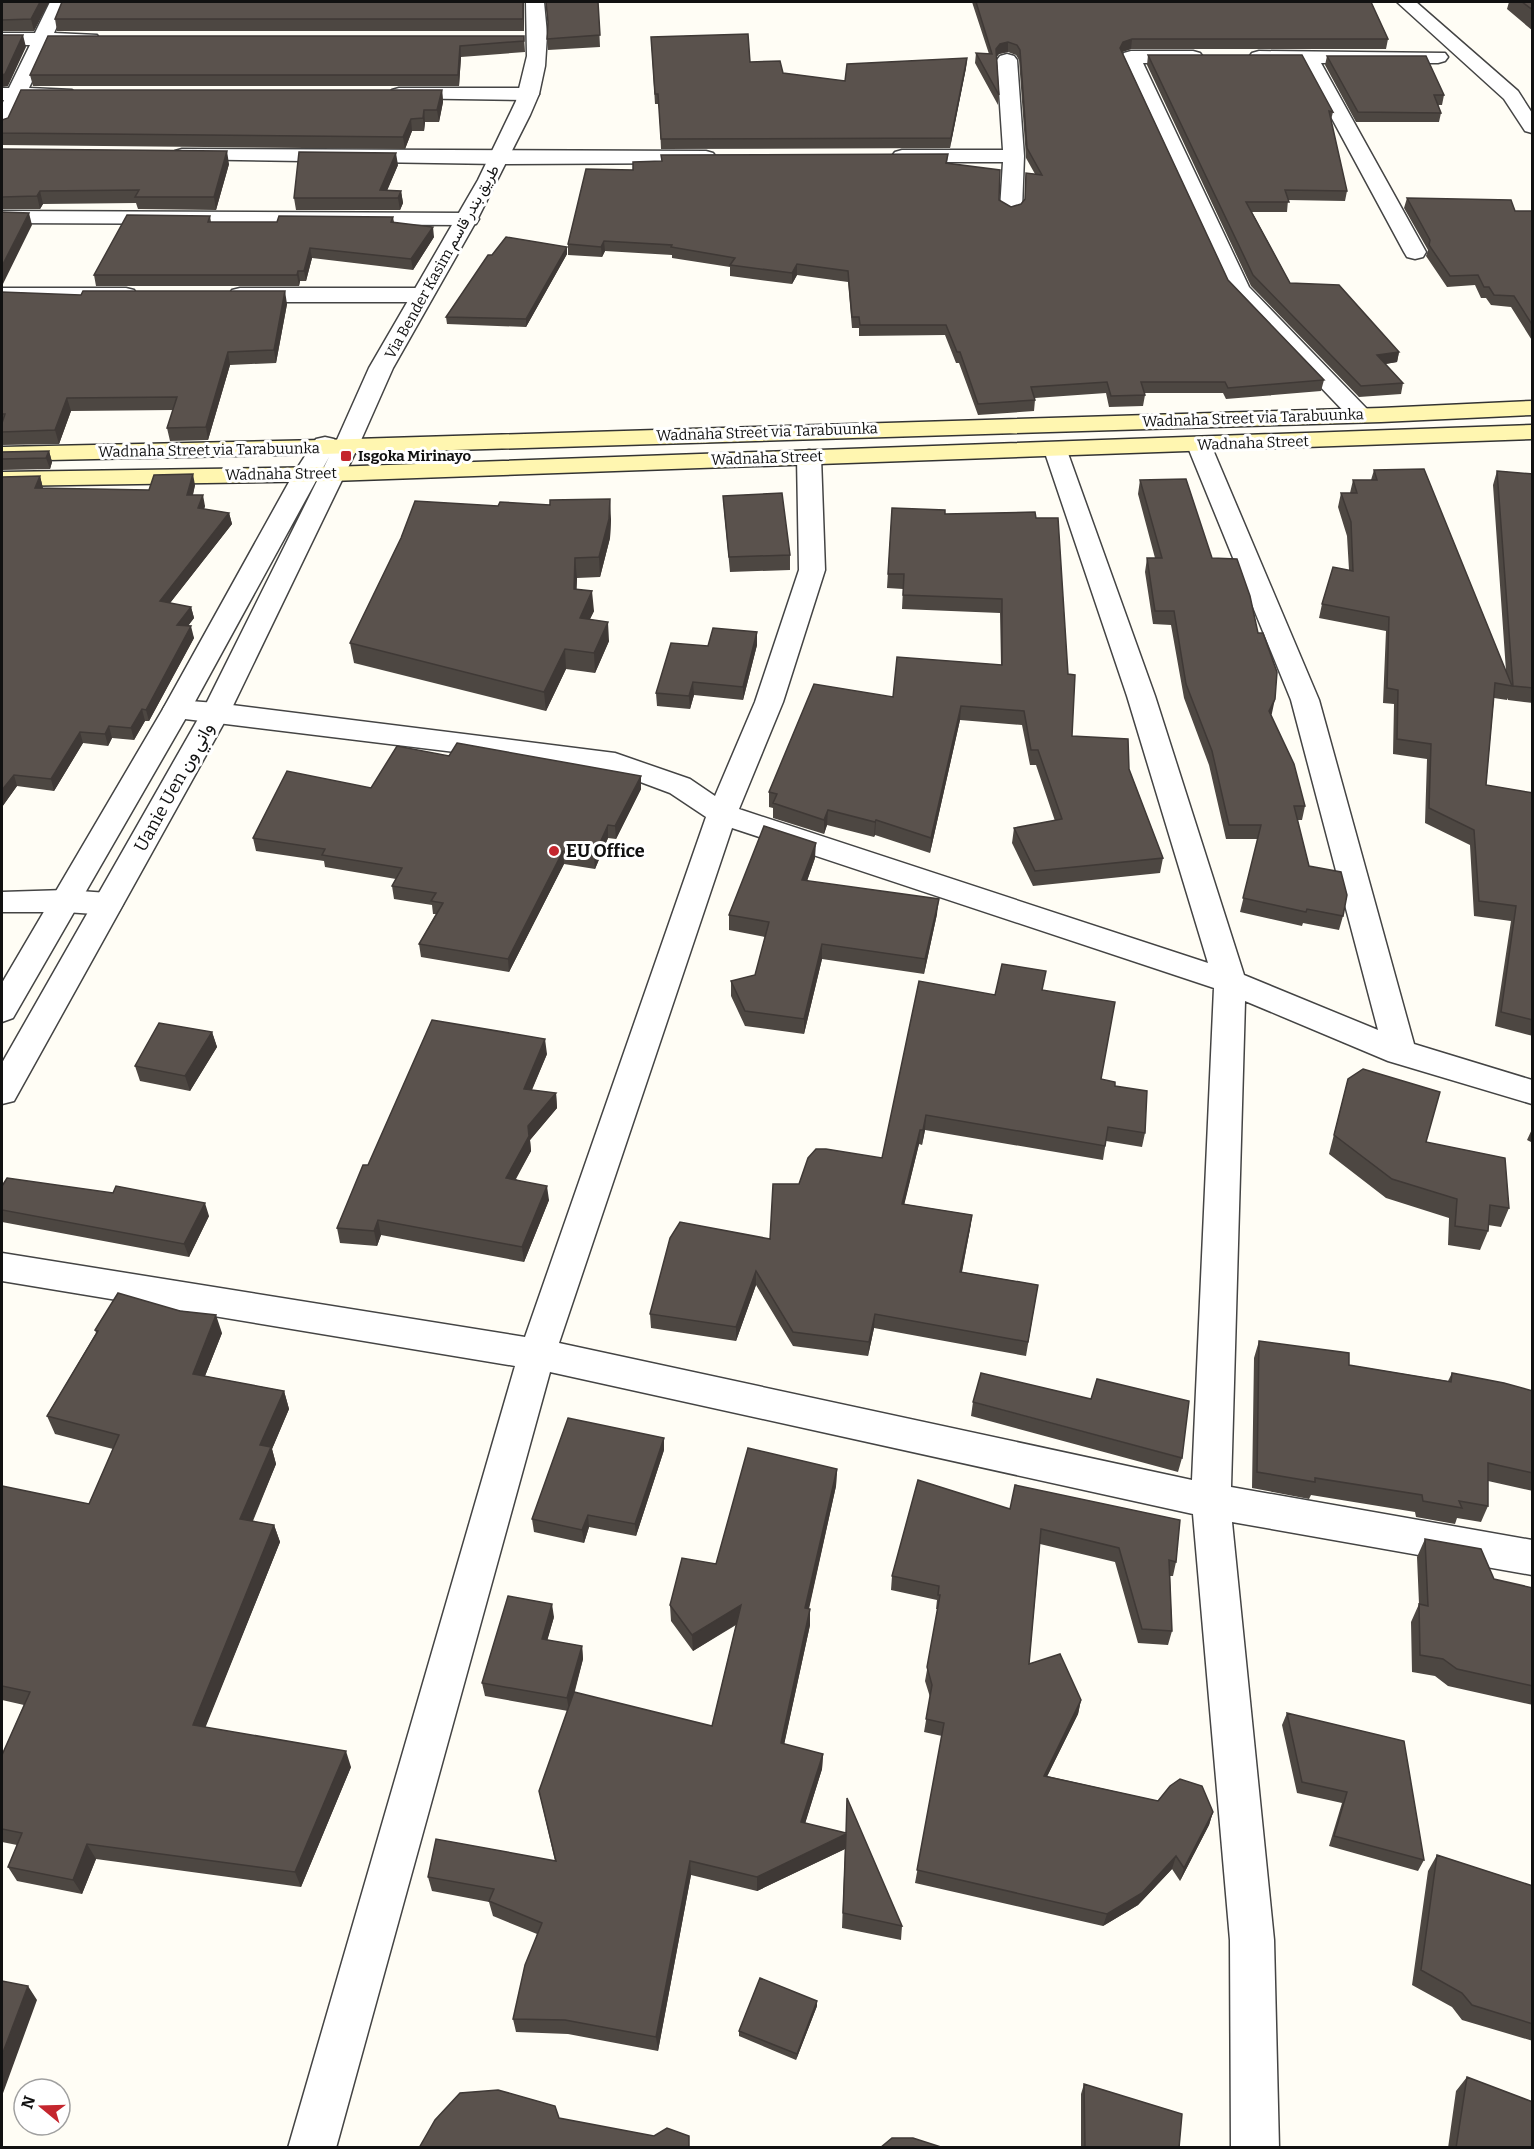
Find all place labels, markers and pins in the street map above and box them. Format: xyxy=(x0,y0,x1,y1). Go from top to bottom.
place label: Isgoka Mirinayo xyxy=(358,447,472,465)
marker: Isgoka Mirinayo xyxy=(339,449,353,463)
place label: EU Office xyxy=(566,840,645,862)
marker: EU Office xyxy=(547,844,561,858)

